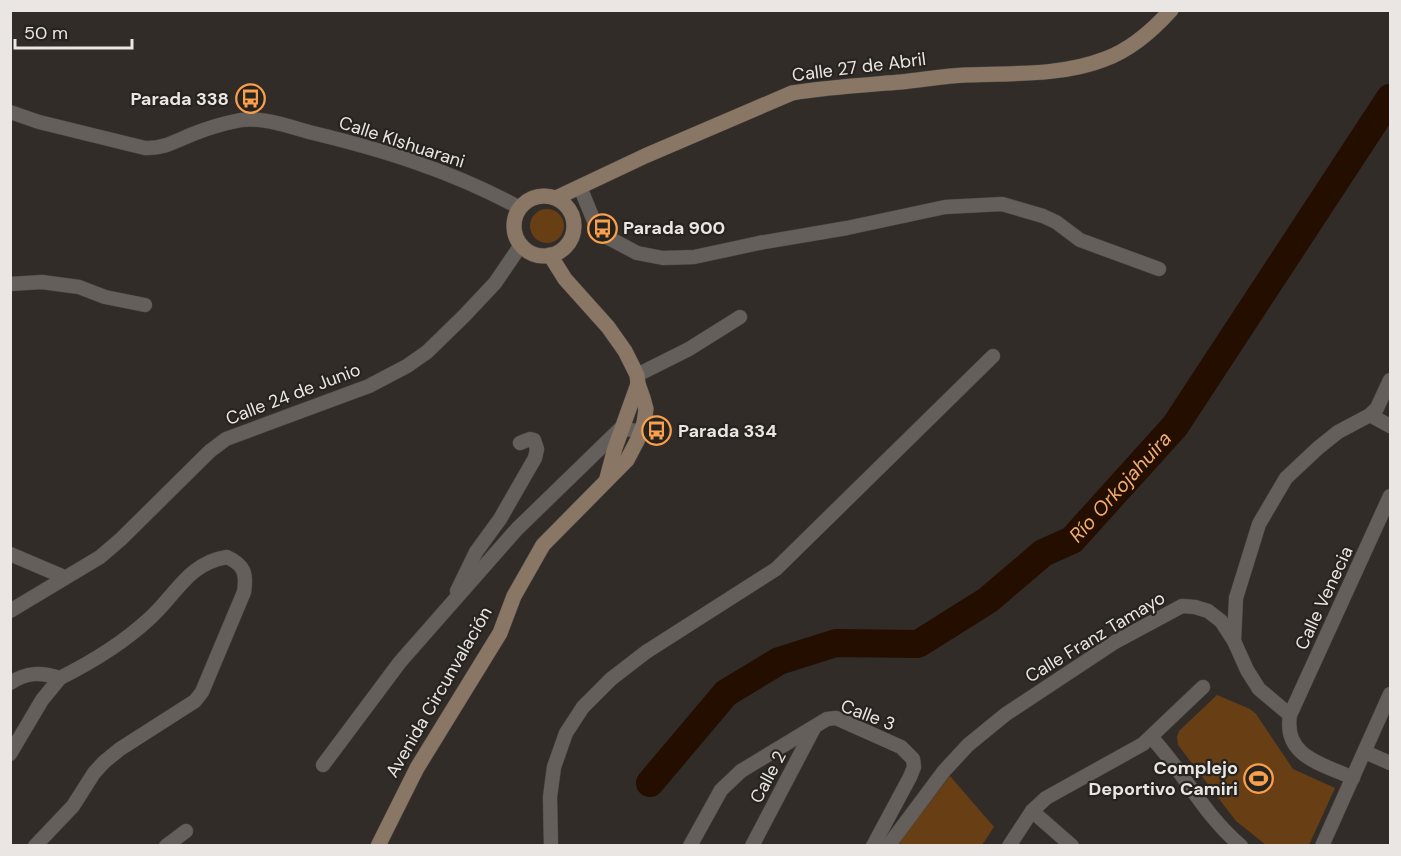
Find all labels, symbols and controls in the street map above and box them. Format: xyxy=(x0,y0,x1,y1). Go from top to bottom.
scale bar xyxy=(15,12,132,50)
text: 50 m xyxy=(24,21,68,45)
street label: Calle 27 de Abril xyxy=(791,47,927,87)
bus stop icon: Parada 338 xyxy=(234,83,266,115)
place label: Parada 338 xyxy=(130,87,229,111)
street label: Calle KIshuarani xyxy=(336,110,468,174)
bus stop icon: Parada 900 xyxy=(586,212,618,244)
place label: Parada 900 xyxy=(623,216,725,240)
street label: Calle 24 de Junio xyxy=(222,357,364,431)
bus stop icon: Parada 334 xyxy=(641,415,673,447)
place label: Parada 334 xyxy=(678,419,777,443)
water label: Río Orkojahuira xyxy=(1063,426,1177,548)
street label: Calle Venecia xyxy=(1289,542,1359,654)
street label: Calle Franz Tamayo xyxy=(1021,586,1169,688)
street label: Avenida Circunvalación xyxy=(380,602,498,782)
street label: Calle 3 xyxy=(837,694,899,736)
street label: Calle 2 xyxy=(744,747,792,807)
place label: Complejo Deportivo Camiri xyxy=(1089,756,1238,801)
sports icon: Complejo Deportivo Camiri xyxy=(1243,762,1275,794)

